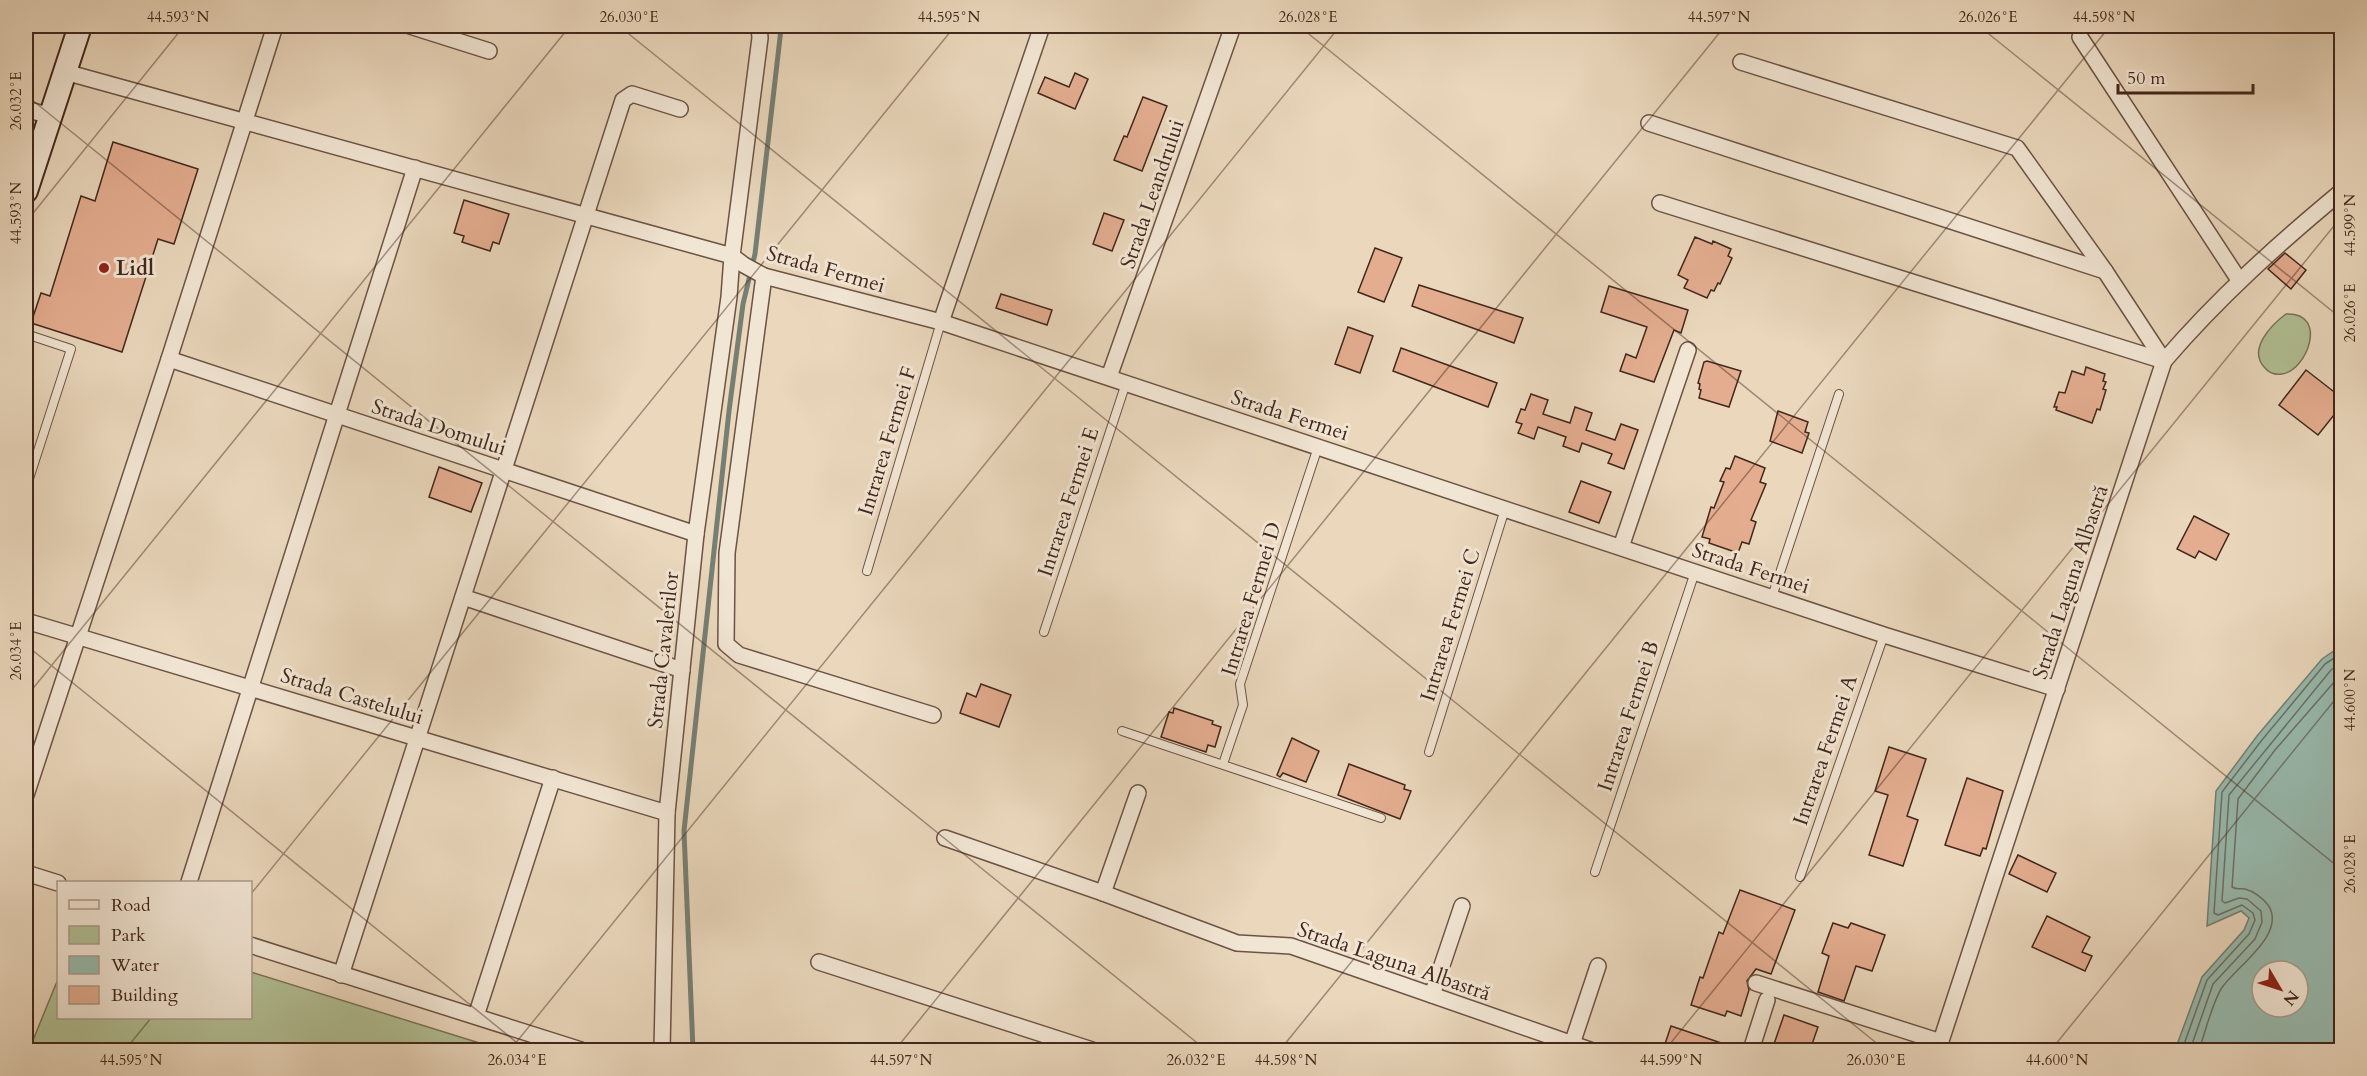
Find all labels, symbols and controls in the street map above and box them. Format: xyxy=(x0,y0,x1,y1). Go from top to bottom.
text: 44.593°N xyxy=(147,7,210,27)
text: 26.030°E xyxy=(599,7,659,27)
text: 44.595°N xyxy=(918,7,981,27)
text: 26.028°E xyxy=(1278,7,1338,27)
text: 44.597°N xyxy=(1688,7,1751,27)
text: 26.026°E xyxy=(1958,7,2018,27)
text: 44.598°N xyxy=(2073,7,2136,27)
scale bar xyxy=(2118,57,2253,95)
text: 50 m xyxy=(2127,66,2166,91)
text: 26.032°E xyxy=(6,71,26,131)
street label: Strada Leandrului xyxy=(1113,116,1192,273)
text: 44.593°N xyxy=(6,181,26,244)
text: 44.599°N xyxy=(2340,193,2360,256)
street label: Strada Fermei xyxy=(763,239,889,300)
place label: Lidl xyxy=(116,254,154,283)
marker: Lidl xyxy=(97,261,111,275)
text: 26.026°E xyxy=(2340,283,2360,343)
street label: Intrarea Fermei F xyxy=(851,363,924,519)
street label: Strada Fermei xyxy=(1227,383,1352,448)
street label: Strada Domului xyxy=(368,392,510,463)
street label: Intrarea Fermei E xyxy=(1031,424,1106,581)
street label: Strada Laguna Albastră xyxy=(2025,481,2116,683)
street label: Intrarea Fermei D xyxy=(1214,519,1289,680)
street label: Strada Fermei xyxy=(1688,536,1813,601)
street label: Intrarea Fermei C xyxy=(1413,545,1488,705)
street label: Strada Cavalerilor xyxy=(641,570,686,730)
text: 26.034°E xyxy=(6,621,26,681)
street label: Intrarea Fermei B xyxy=(1590,637,1666,795)
street label: Strada Castelului xyxy=(277,661,427,732)
text: 44.600°N xyxy=(2340,668,2360,731)
street label: Intrarea Fermei A xyxy=(1786,671,1865,829)
text: 26.028°E xyxy=(2340,834,2360,894)
legend xyxy=(57,881,252,1019)
text: Road xyxy=(111,893,151,918)
street label: Strada Laguna Albastră xyxy=(1293,915,1494,1008)
text: Park xyxy=(111,923,146,948)
text: Water xyxy=(110,953,160,978)
north arrow xyxy=(2250,959,2310,1019)
text: Building xyxy=(111,983,179,1008)
text: N xyxy=(2278,985,2304,1010)
text: 44.595°N xyxy=(100,1050,163,1070)
text: 26.034°E xyxy=(487,1050,547,1070)
text: 44.597°N xyxy=(870,1050,933,1070)
text: 26.032°E xyxy=(1166,1050,1226,1070)
text: 44.598°N xyxy=(1255,1050,1318,1070)
text: 44.599°N xyxy=(1640,1050,1703,1070)
text: 26.030°E xyxy=(1846,1050,1906,1070)
text: 44.600°N xyxy=(2026,1050,2089,1070)

